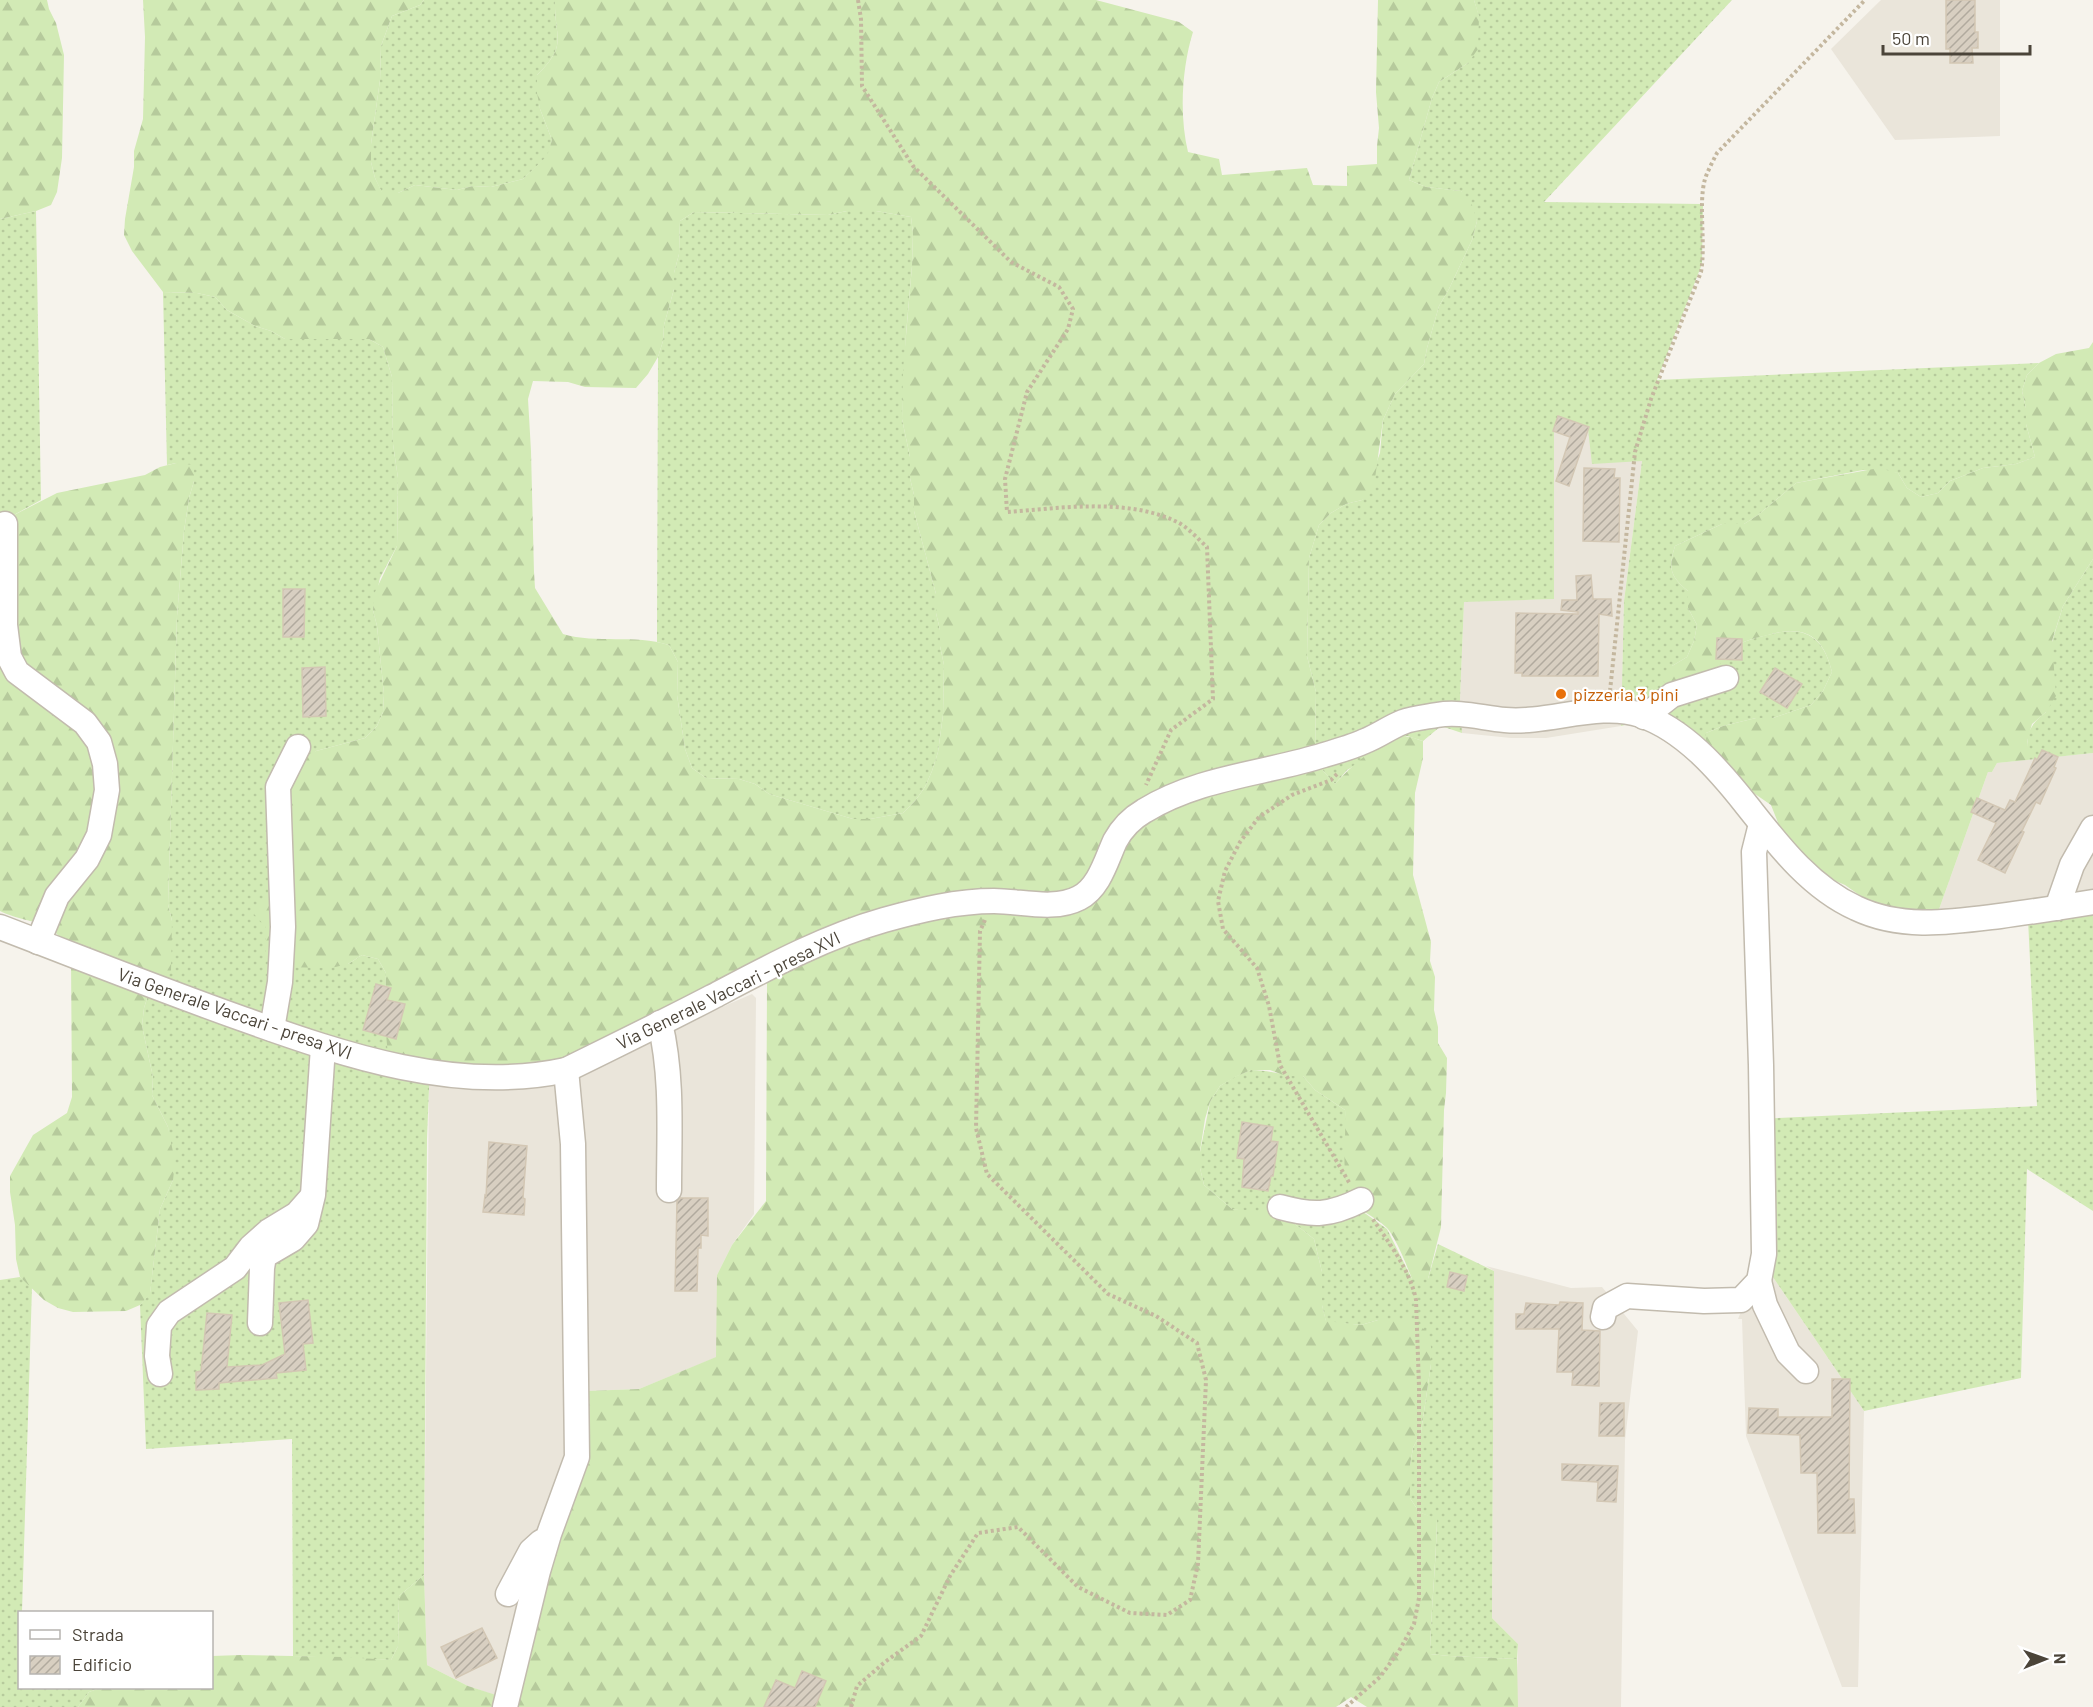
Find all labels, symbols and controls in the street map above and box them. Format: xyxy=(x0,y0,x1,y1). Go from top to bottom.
scale bar xyxy=(1883,18,2030,56)
text: 50 m xyxy=(1892,27,1930,49)
place label: pizzeria 3 pini xyxy=(1573,683,1679,705)
marker: pizzeria 3 pini xyxy=(1554,687,1568,701)
street label: Via Generale Vaccari - presa XVI xyxy=(613,926,843,1054)
street label: Via Generale Vaccari - presa XVI xyxy=(115,963,355,1063)
legend xyxy=(18,1611,213,1689)
text: Strada xyxy=(72,1623,124,1645)
north arrow xyxy=(2015,1629,2075,1689)
text: Edificio xyxy=(72,1653,132,1675)
text: N xyxy=(2051,1653,2070,1664)

